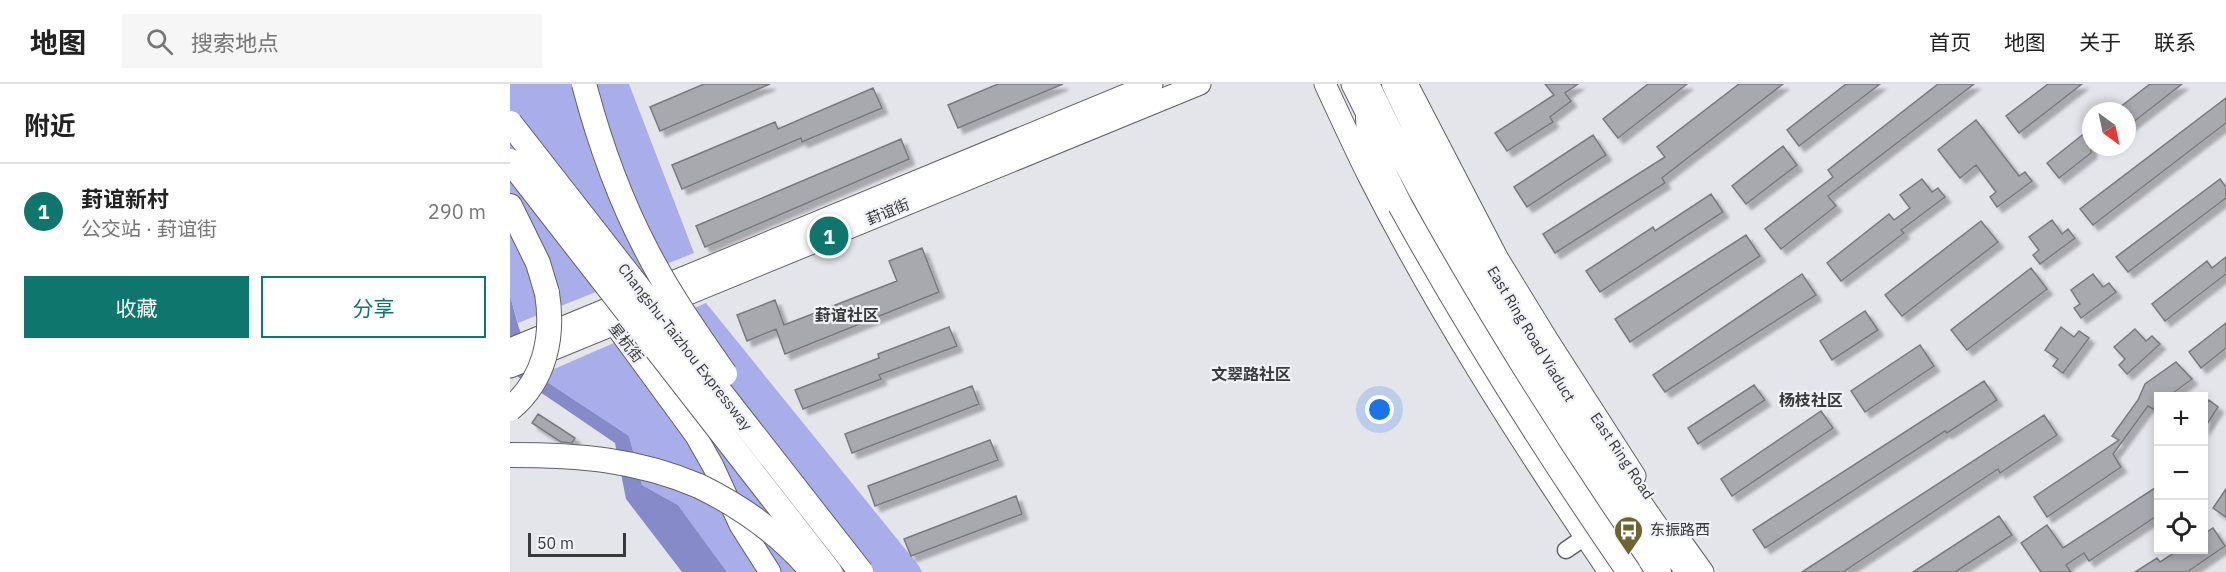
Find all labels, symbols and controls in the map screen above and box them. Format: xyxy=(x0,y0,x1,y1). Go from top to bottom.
search box xyxy=(122,14,542,68)
text: 地图 xyxy=(30,24,86,61)
icon: search xyxy=(143,25,176,58)
text: 搜索地点 xyxy=(191,28,279,57)
text: 首页 xyxy=(1929,28,1971,56)
text: 地图 xyxy=(2004,28,2046,56)
text: 关于 xyxy=(2079,28,2121,56)
text: 联系 xyxy=(2154,28,2196,56)
north arrow xyxy=(2082,102,2136,156)
text: 附近 xyxy=(24,108,76,142)
text: 葑谊新村 xyxy=(81,184,169,213)
street label: 葑谊街 xyxy=(863,194,912,229)
text: 1 xyxy=(38,198,50,225)
text: 290 m xyxy=(428,198,486,225)
pin: 1 xyxy=(810,214,848,258)
text: 公交站 · 葑谊街 xyxy=(81,215,217,242)
street label: Changshu-Taizhou Expressway xyxy=(614,259,757,435)
street label: East Ring Road Viaduct xyxy=(1483,262,1579,405)
button: 收藏 xyxy=(24,276,249,338)
button: 分享 xyxy=(261,276,486,338)
district label: 葑谊社区 xyxy=(815,305,879,325)
street label: 星杭街 xyxy=(605,319,648,366)
district label: 文翠路社区 xyxy=(1211,364,1291,384)
district label: 杨枝社区 xyxy=(1779,390,1843,410)
map controls xyxy=(2154,392,2208,554)
button: + xyxy=(2154,392,2208,446)
your location xyxy=(1365,395,1394,424)
street label: East Ring Road xyxy=(1586,409,1658,503)
button: − xyxy=(2154,446,2208,500)
button: locate xyxy=(2154,500,2208,554)
bus stop icon: 东振路西 xyxy=(1613,514,1645,556)
place label: 东振路西 xyxy=(1650,520,1710,539)
scale bar xyxy=(528,530,626,558)
text: 50 m xyxy=(537,533,574,553)

